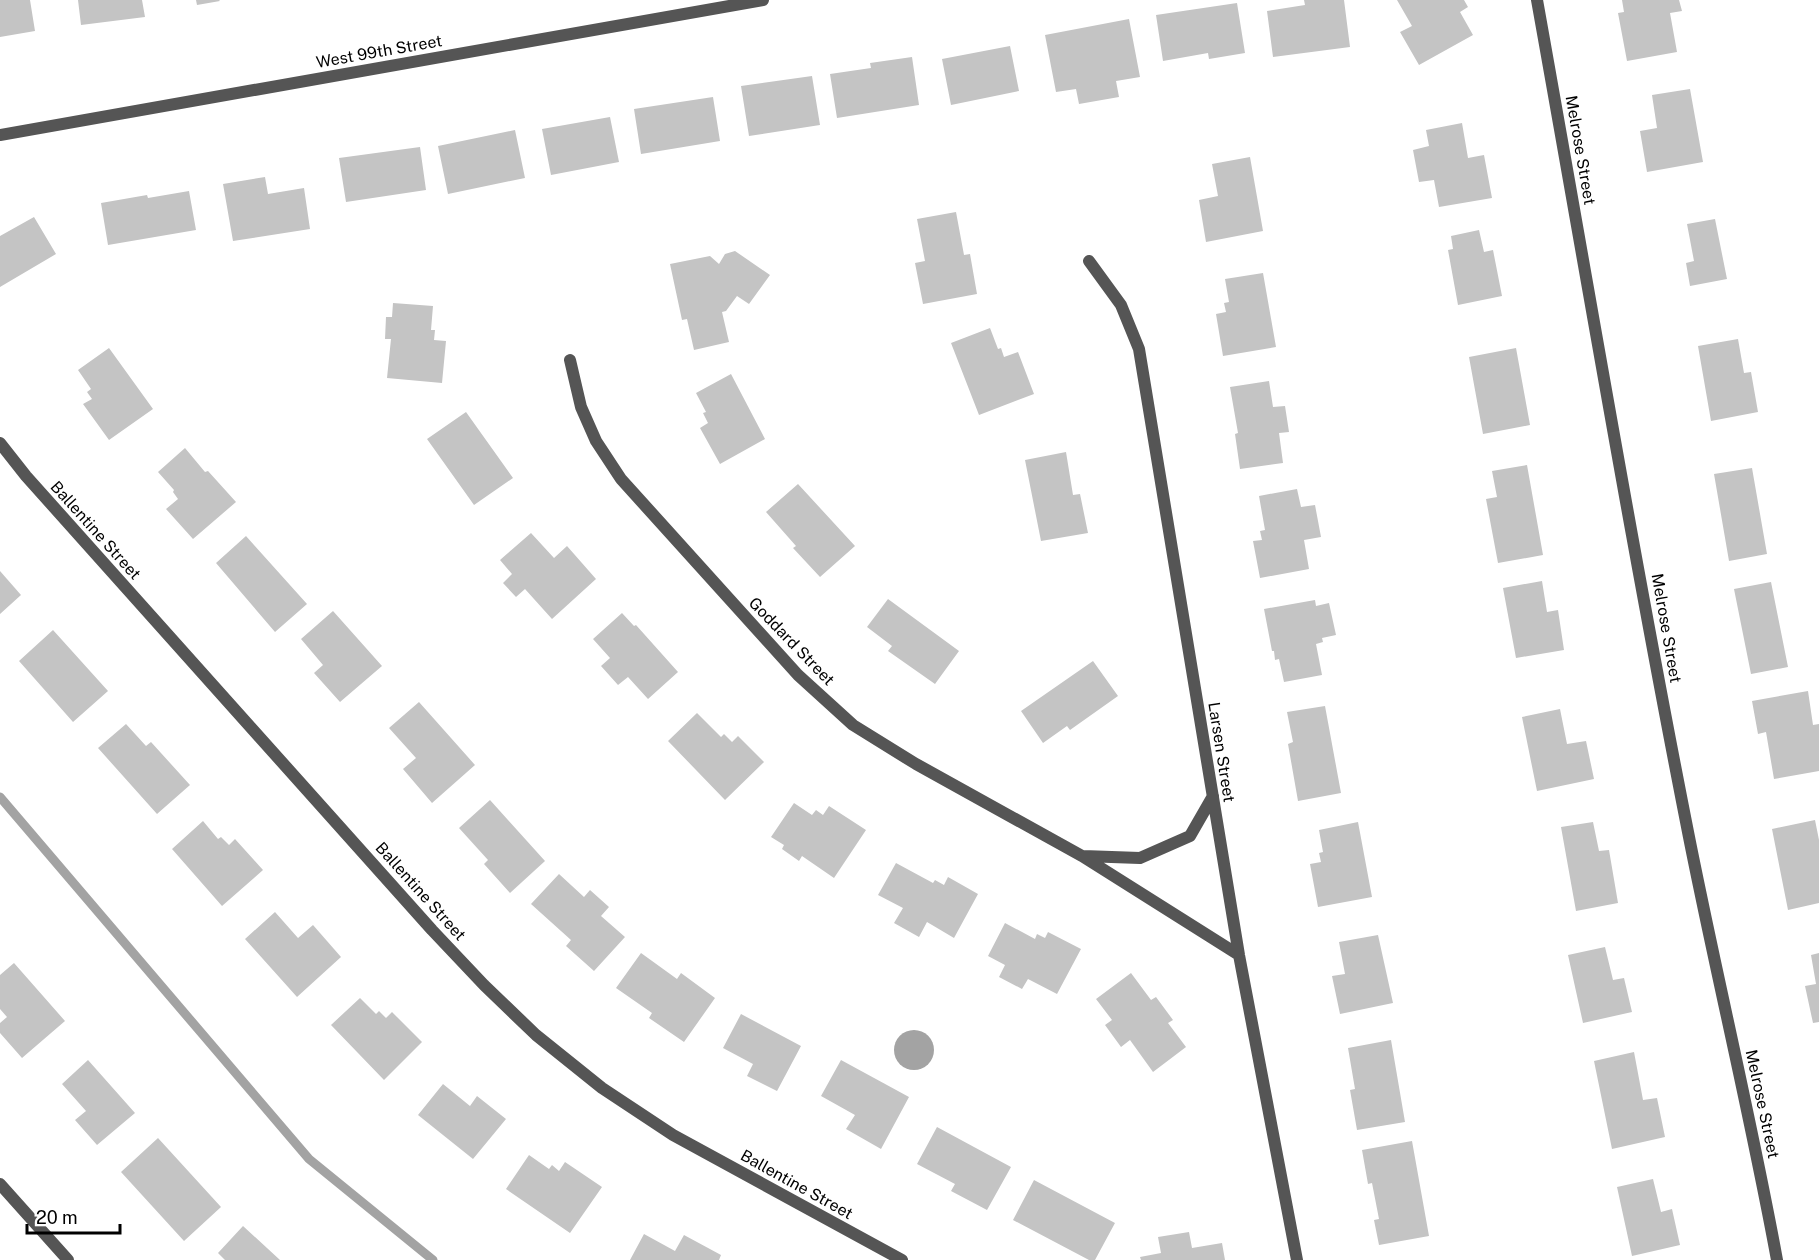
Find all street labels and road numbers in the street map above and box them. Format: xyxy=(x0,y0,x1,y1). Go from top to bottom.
street label: West 99th Street xyxy=(315,31,444,72)
street label: Melrose Street xyxy=(1562,94,1599,206)
street label: Ballentine Street xyxy=(47,477,145,583)
street label: Melrose Street xyxy=(1648,572,1685,684)
street label: Goddard Street xyxy=(745,593,838,689)
street label: Larsen Street xyxy=(1204,701,1239,803)
street label: Ballentine Street xyxy=(372,838,470,944)
street label: Melrose Street xyxy=(1742,1048,1783,1160)
street label: Ballentine Street xyxy=(737,1146,856,1223)

